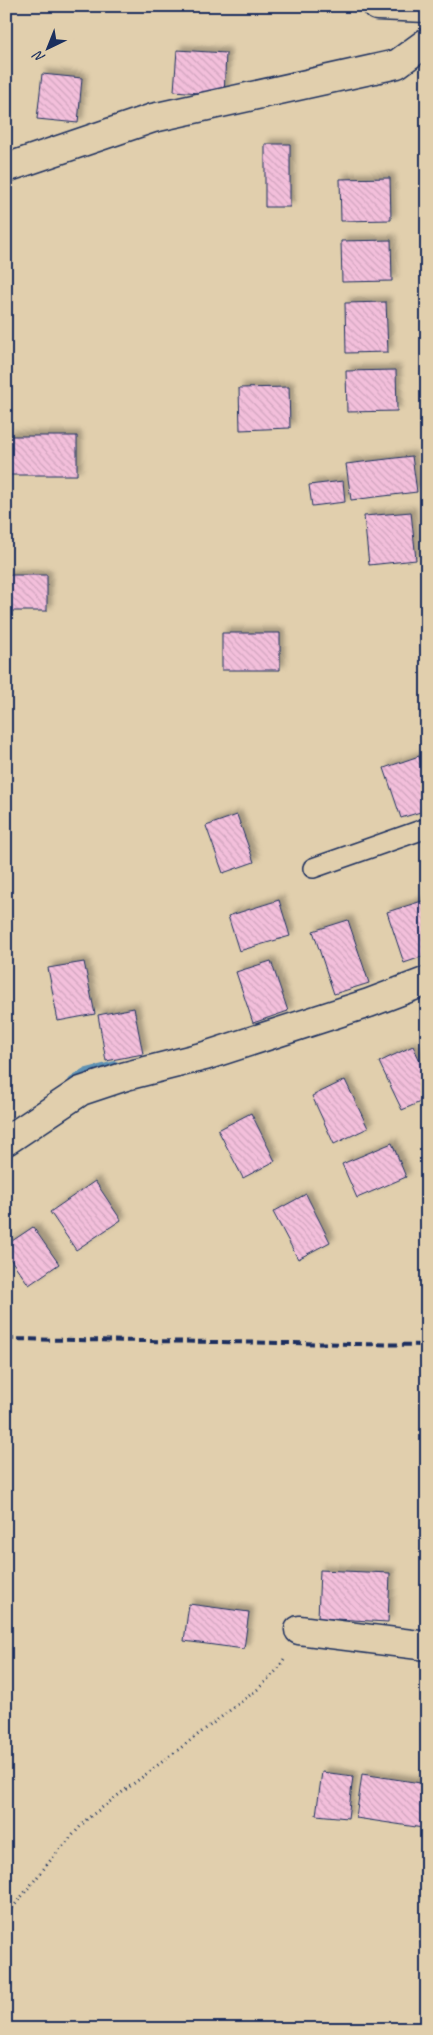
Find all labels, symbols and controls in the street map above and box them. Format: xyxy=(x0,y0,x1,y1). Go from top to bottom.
north arrow xyxy=(22,22,72,72)
text: N xyxy=(29,46,48,66)

